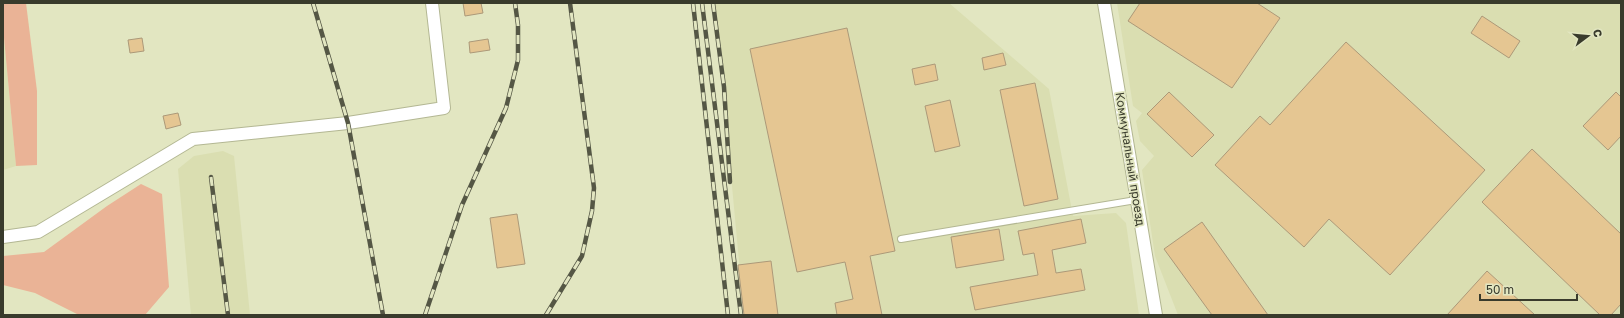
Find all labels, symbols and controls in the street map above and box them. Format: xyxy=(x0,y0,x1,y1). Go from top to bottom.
north arrow xyxy=(1568,16,1608,56)
text: С xyxy=(1591,28,1605,39)
street label: Коммунальный проезд xyxy=(1112,91,1148,227)
scale bar xyxy=(1480,276,1577,302)
text: 50 m xyxy=(1486,282,1514,297)

